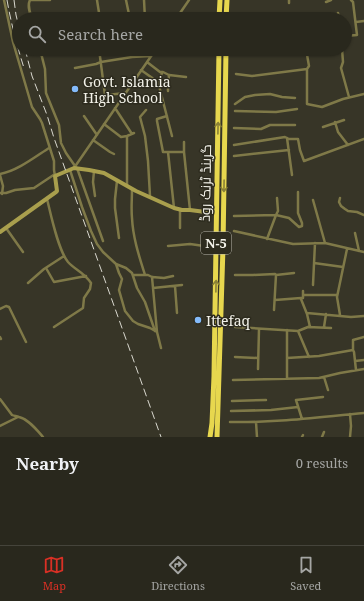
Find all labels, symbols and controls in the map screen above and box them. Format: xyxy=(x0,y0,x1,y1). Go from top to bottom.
search box xyxy=(12,12,352,56)
icon: search xyxy=(26,23,48,45)
text: Search here xyxy=(58,24,143,44)
place label: Govt. Islamia High School xyxy=(83,72,171,107)
marker: Govt. Islamia High School xyxy=(70,84,80,94)
one-way arrow xyxy=(214,122,222,135)
street label: گرینڈ ٹرنک روڈ xyxy=(195,144,215,222)
one-way arrow xyxy=(220,179,228,192)
road number: N-5 xyxy=(201,232,231,254)
one-way arrow xyxy=(212,280,220,293)
place label: Ittefaq xyxy=(206,311,251,330)
marker: Ittefaq xyxy=(193,315,203,325)
text: Nearby xyxy=(16,452,79,475)
text: 0 results xyxy=(296,454,348,472)
tab: Map xyxy=(43,554,66,593)
tab: Directions xyxy=(151,554,205,593)
tab: Saved xyxy=(290,554,321,593)

